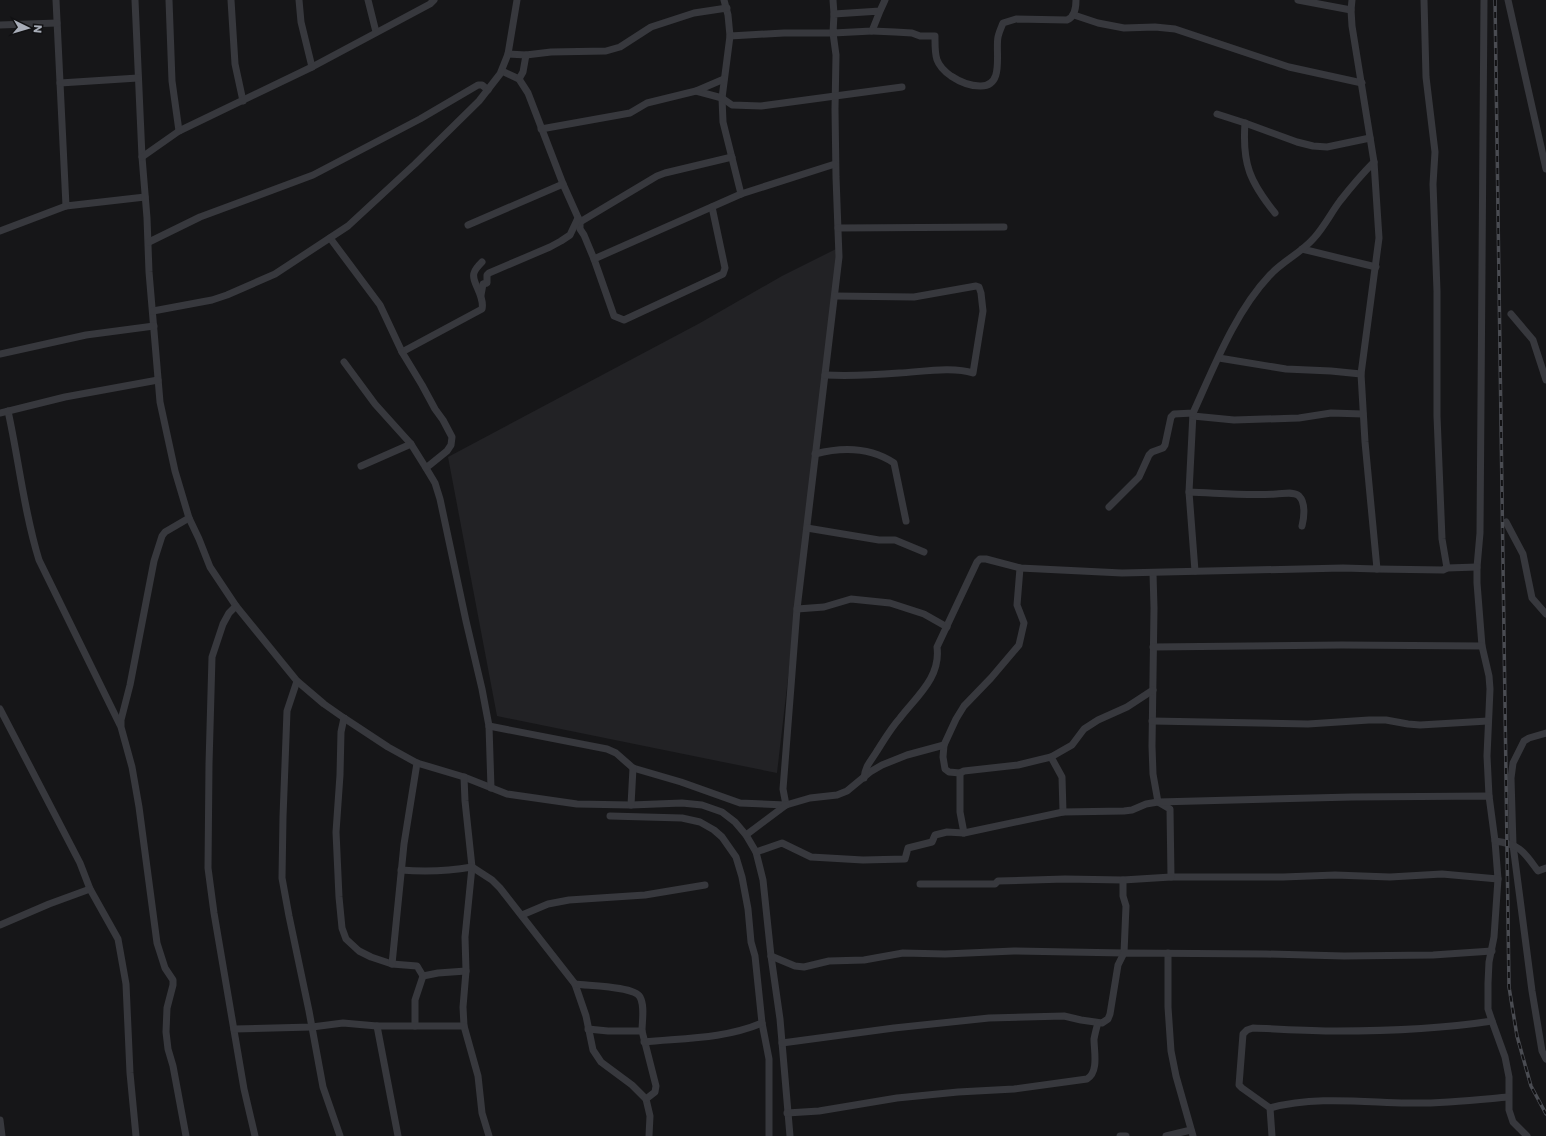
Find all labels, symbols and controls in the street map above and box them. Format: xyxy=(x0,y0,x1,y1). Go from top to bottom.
north arrow xyxy=(8,8,48,48)
text: N xyxy=(30,24,46,34)

